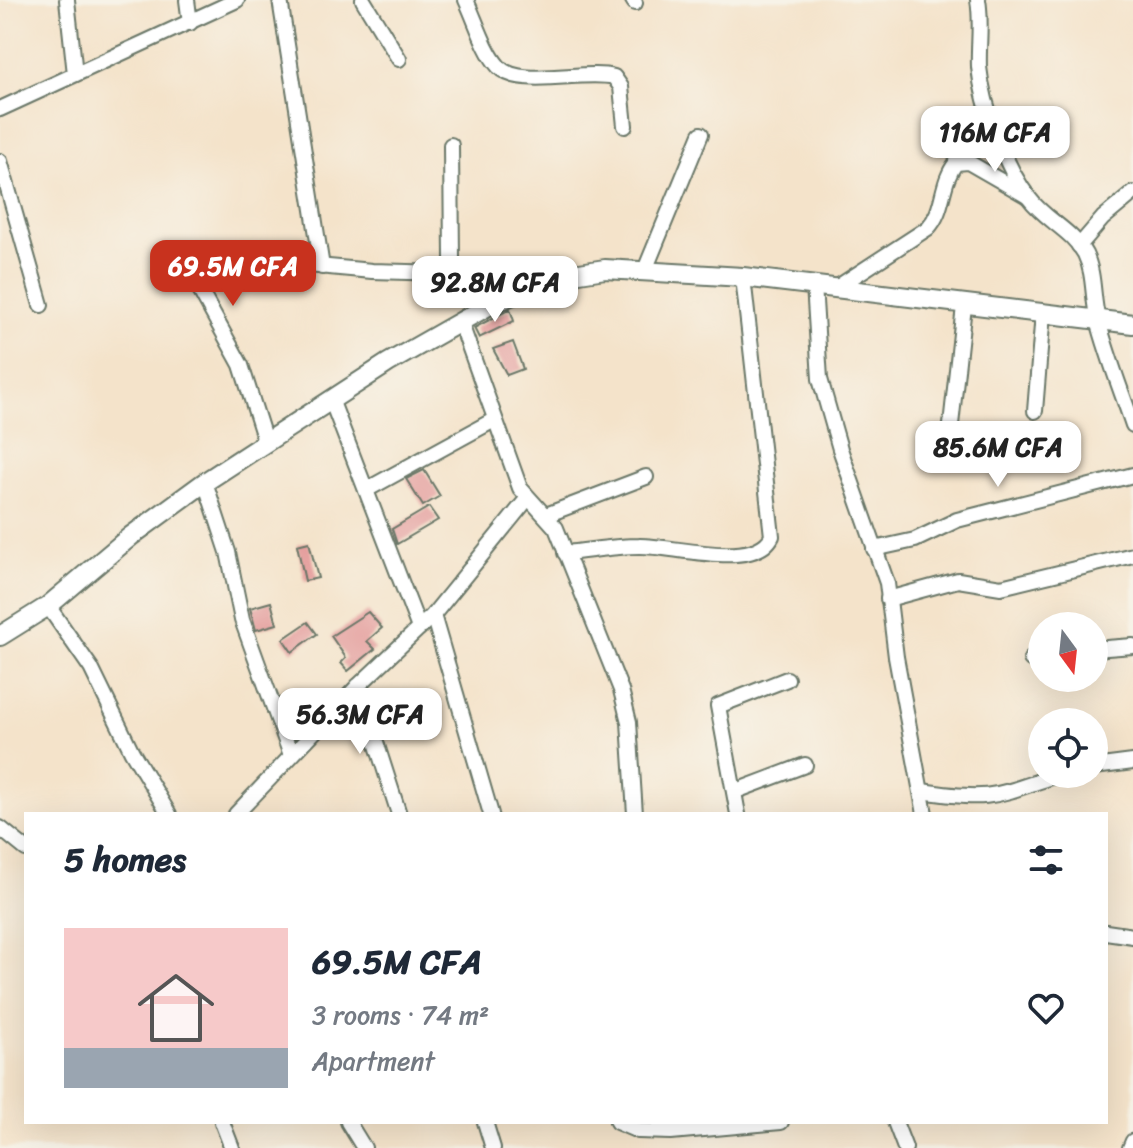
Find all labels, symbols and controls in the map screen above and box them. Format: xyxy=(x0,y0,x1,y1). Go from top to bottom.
pin: 116M CFA xyxy=(912,106,1078,174)
text: 116M CFA xyxy=(939,109,1051,155)
pin: 69.5M CFA xyxy=(141,240,325,308)
text: 69.5M CFA xyxy=(168,243,298,289)
pin: 92.8M CFA xyxy=(403,256,587,324)
text: 92.8M CFA xyxy=(430,259,560,305)
pin: 85.6M CFA xyxy=(906,421,1090,489)
text: 85.6M CFA xyxy=(933,424,1063,470)
north arrow xyxy=(1028,612,1108,692)
map controls xyxy=(1028,612,1108,788)
pin: 56.3M CFA xyxy=(268,688,452,756)
text: 56.3M CFA xyxy=(296,691,424,737)
button: locate xyxy=(1028,708,1108,788)
text: 5 homes xyxy=(64,830,186,890)
icon: filters xyxy=(1024,838,1068,882)
text: 69.5M CFA xyxy=(312,932,482,992)
icon: home xyxy=(128,960,224,1056)
icon: heart xyxy=(1024,986,1068,1030)
text: 3 rooms · 74 m² xyxy=(312,992,489,1038)
text: Apartment xyxy=(312,1038,435,1084)

